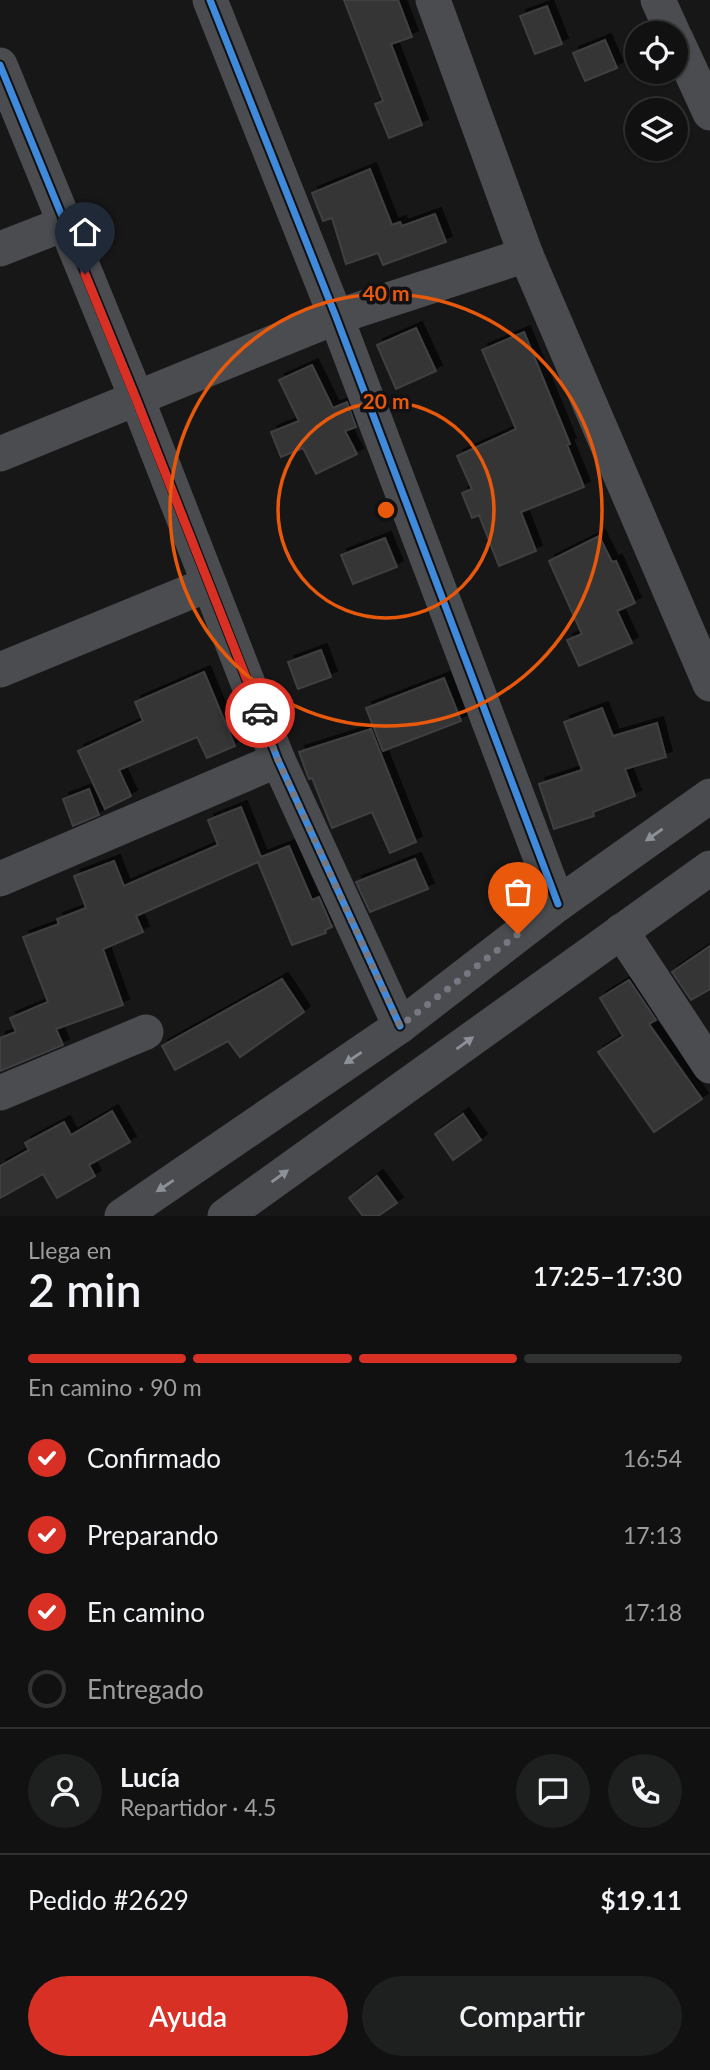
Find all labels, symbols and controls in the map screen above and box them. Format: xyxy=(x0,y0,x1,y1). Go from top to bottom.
map controls xyxy=(625,21,688,161)
button: locate xyxy=(625,21,688,84)
button: layers xyxy=(625,98,688,161)
pin xyxy=(55,202,115,274)
icon: home xyxy=(66,213,104,251)
text: 40 m xyxy=(362,280,410,305)
text: 20 m xyxy=(362,388,410,413)
centre of rings xyxy=(374,498,398,522)
courier xyxy=(225,678,295,748)
icon: car xyxy=(241,694,279,732)
one-way arrow xyxy=(645,828,663,842)
pin xyxy=(488,862,548,934)
icon: bag xyxy=(499,873,537,911)
one-way arrow xyxy=(456,1036,474,1050)
one-way arrow xyxy=(344,1051,362,1065)
one-way arrow xyxy=(271,1169,289,1183)
one-way arrow xyxy=(156,1179,175,1192)
text: Llega en xyxy=(28,1236,112,1264)
text: 17:25–17:30 xyxy=(533,1260,682,1292)
text: 2 min xyxy=(28,1262,142,1317)
text: En camino · 90 m xyxy=(28,1373,202,1401)
icon: check xyxy=(28,1439,66,1477)
text: Confirmado xyxy=(87,1442,221,1474)
text: 16:54 xyxy=(623,1444,682,1472)
icon: check xyxy=(28,1516,66,1554)
text: Preparando xyxy=(87,1519,219,1551)
text: 17:13 xyxy=(623,1521,682,1549)
icon: check xyxy=(28,1593,66,1631)
text: En camino xyxy=(87,1596,205,1628)
text: 17:18 xyxy=(623,1598,682,1626)
text: Entregado xyxy=(87,1673,204,1705)
button: person xyxy=(28,1754,102,1828)
button: chat xyxy=(516,1754,590,1828)
button: phone xyxy=(608,1754,682,1828)
text: Lucía xyxy=(120,1761,180,1793)
text: Repartidor · 4.5 xyxy=(120,1793,276,1821)
text: Pedido #2629 xyxy=(28,1884,189,1916)
text: $19.11 xyxy=(600,1884,682,1916)
button: Ayuda xyxy=(28,1976,348,2056)
button: Compartir xyxy=(362,1976,682,2056)

